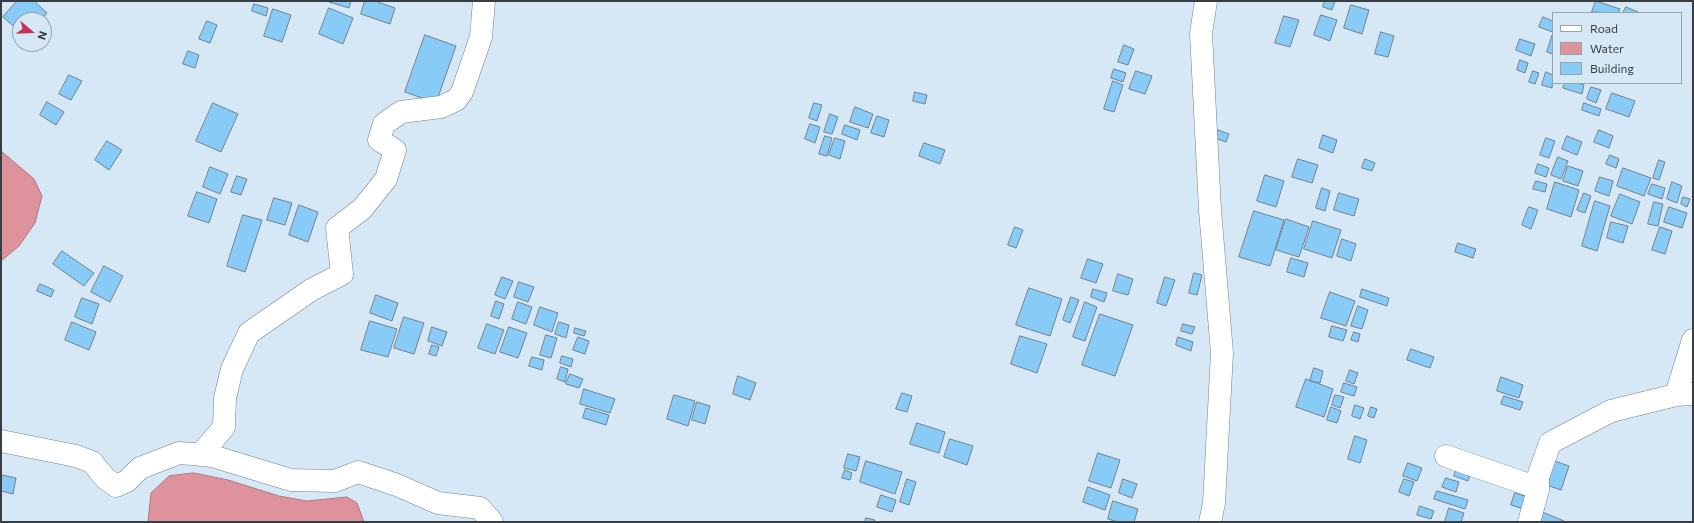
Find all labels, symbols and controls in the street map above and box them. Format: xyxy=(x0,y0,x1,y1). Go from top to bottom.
north arrow xyxy=(12,12,52,52)
legend xyxy=(1552,12,1682,84)
text: Road xyxy=(1590,21,1618,35)
text: N xyxy=(35,30,50,42)
text: Water xyxy=(1590,41,1624,55)
text: Building xyxy=(1590,61,1634,75)

